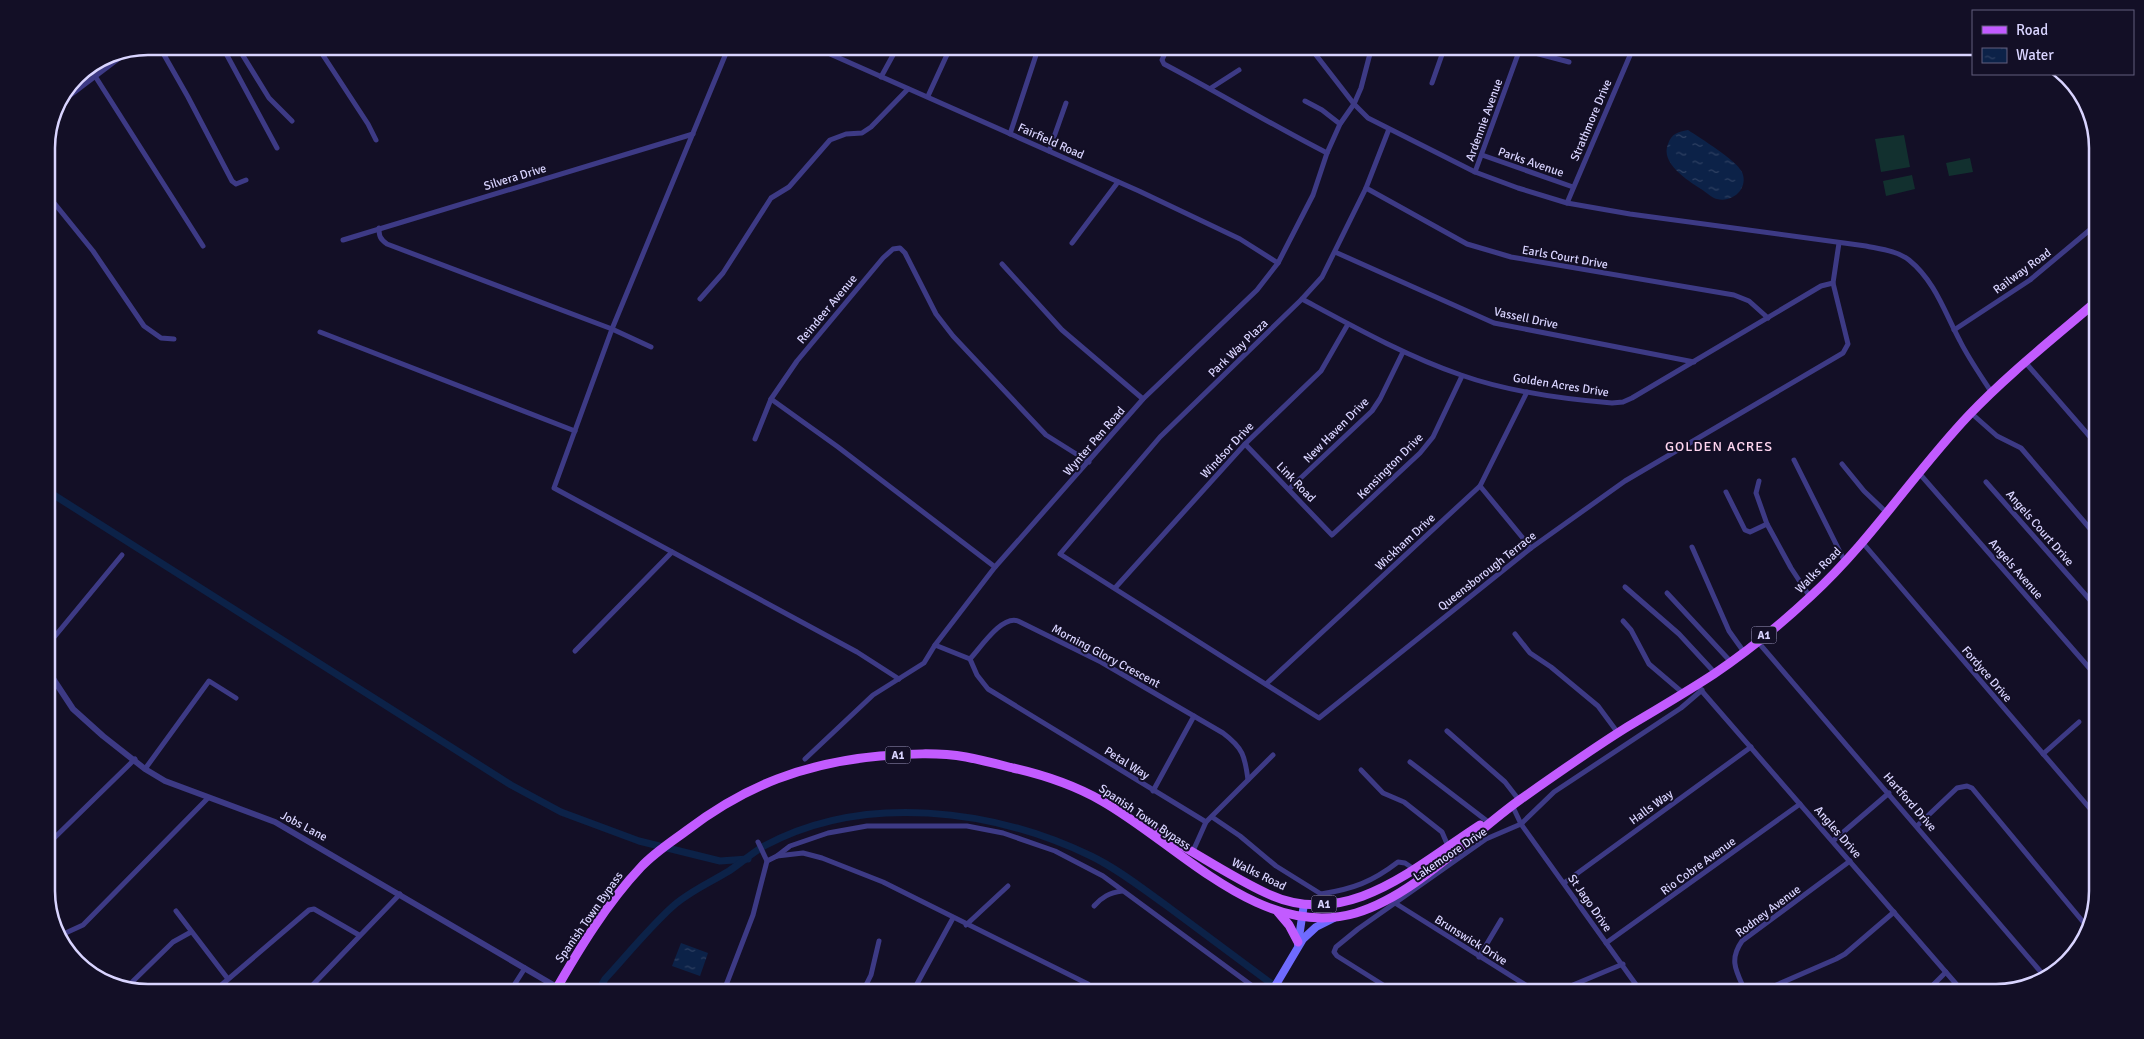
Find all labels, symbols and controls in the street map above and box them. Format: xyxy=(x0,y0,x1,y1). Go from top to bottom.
legend xyxy=(1972,10,2134,75)
text: Road xyxy=(2016,21,2048,39)
text: Water xyxy=(2016,46,2054,64)
street label: Ardennie Avenue xyxy=(1463,77,1506,163)
street label: Strathmore Drive xyxy=(1567,77,1615,163)
street label: Fairfield Road xyxy=(1015,120,1086,163)
street label: Parks Avenue xyxy=(1496,144,1566,181)
street label: Silvera Drive xyxy=(482,161,548,194)
street label: Earls Court Drive xyxy=(1521,243,1609,272)
street label: Railway Road xyxy=(1990,245,2054,298)
street label: Reindeer Avenue xyxy=(794,272,861,347)
street label: Vassell Drive xyxy=(1492,304,1559,333)
street label: Park Way Plaza xyxy=(1205,316,1271,381)
street label: Golden Acres Drive xyxy=(1512,371,1610,400)
street label: New Haven Drive xyxy=(1300,394,1372,466)
street label: Wynter Pen Road xyxy=(1060,404,1129,479)
street label: Windsor Drive xyxy=(1197,419,1257,482)
street label: Kensington Drive xyxy=(1354,430,1427,503)
district label: GOLDEN ACRES xyxy=(1665,438,1773,455)
street label: Link Road xyxy=(1273,459,1318,506)
street label: Angels Court Drive xyxy=(2002,487,2077,569)
street label: Wickham Drive xyxy=(1372,511,1439,574)
street label: Queensborough Terrace xyxy=(1435,528,1539,614)
street label: Angels Avenue xyxy=(1985,536,2046,603)
street label: Walks Road xyxy=(1792,544,1845,597)
street label: Morning Glory Crescent xyxy=(1049,621,1163,691)
road number: A1 xyxy=(1752,626,1776,644)
street label: Fordyce Drive xyxy=(1958,643,2015,705)
street label: Petal Way xyxy=(1101,744,1152,783)
road number: A1 xyxy=(886,746,910,764)
street label: Hartford Drive xyxy=(1880,770,1939,835)
street label: Spanish Town Bypass xyxy=(1096,781,1194,854)
street label: Halls Way xyxy=(1627,786,1676,828)
street label: Angles Drive xyxy=(1811,803,1864,862)
street label: Jobs Lane xyxy=(278,808,330,845)
street label: Lakemoore Drive xyxy=(1411,824,1490,885)
street label: Rio Cobre Avenue xyxy=(1658,834,1739,899)
street label: Walks Road xyxy=(1229,855,1289,894)
street label: Spanish Town Bypass xyxy=(552,869,626,966)
street label: St Jago Drive xyxy=(1564,872,1615,935)
street label: Rodney Avenue xyxy=(1733,882,1804,941)
road number: A1 xyxy=(1312,896,1336,912)
street label: Brunswick Drive xyxy=(1432,912,1510,969)

